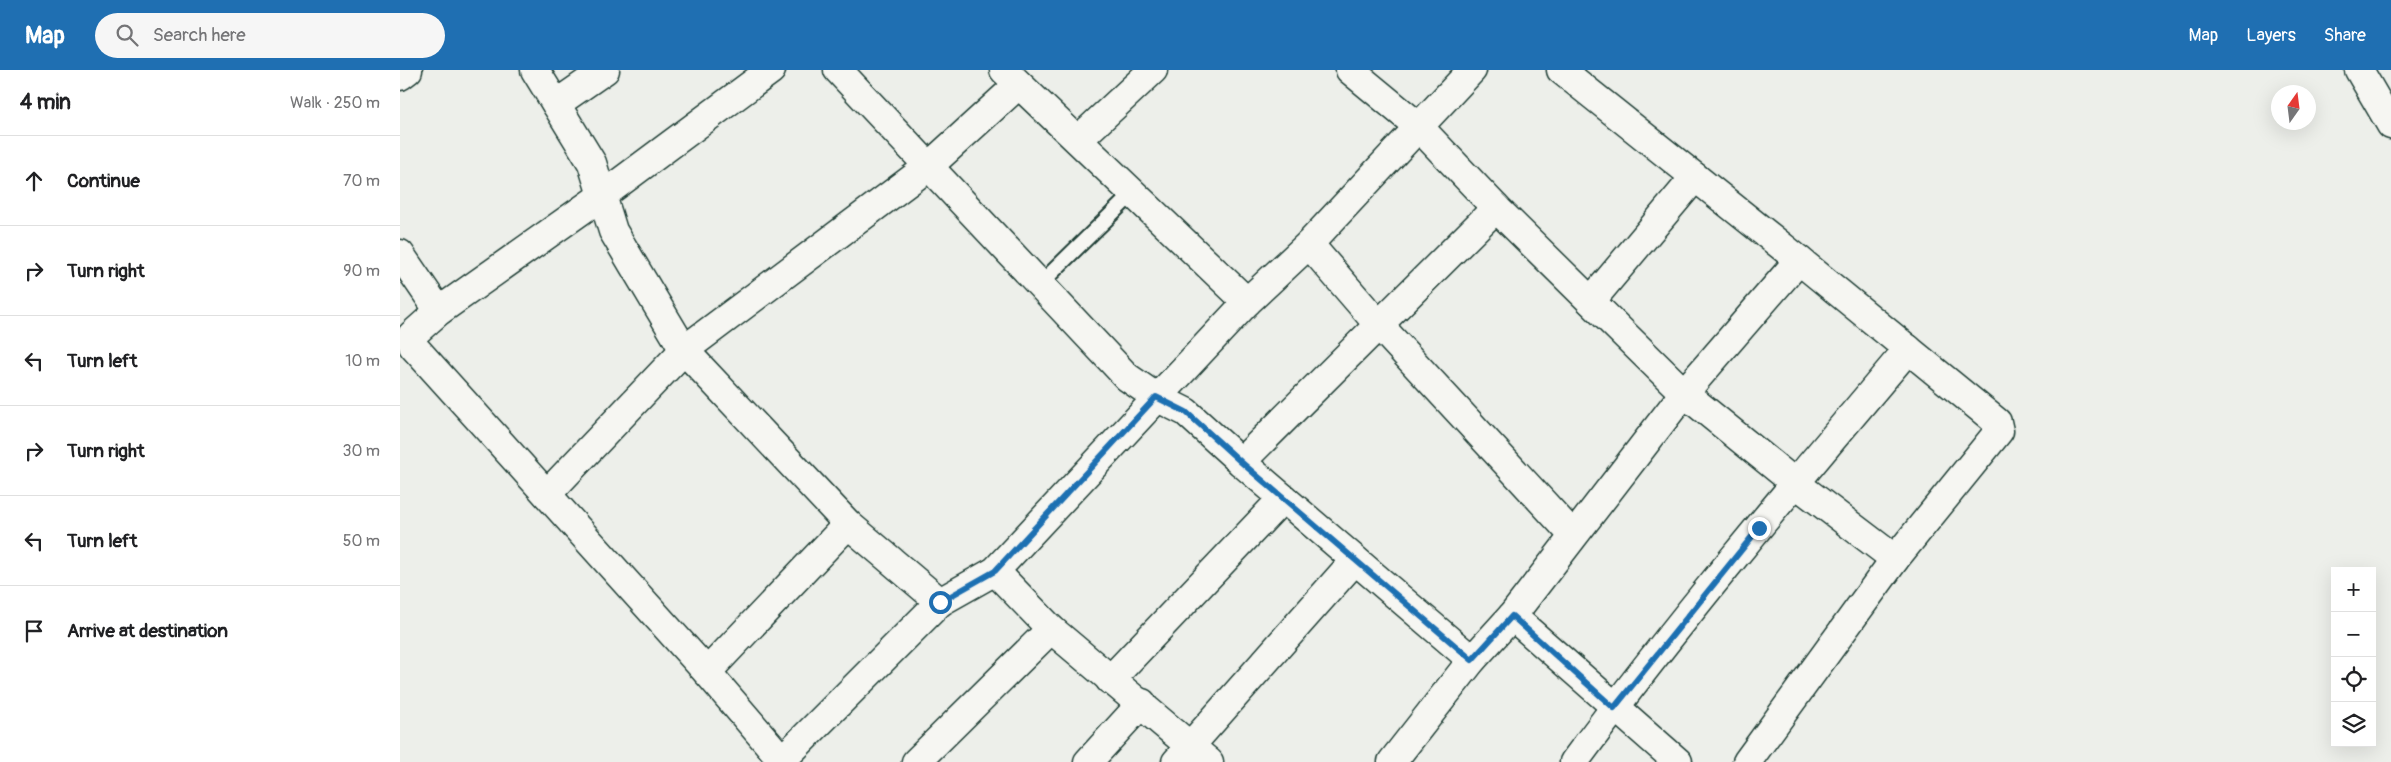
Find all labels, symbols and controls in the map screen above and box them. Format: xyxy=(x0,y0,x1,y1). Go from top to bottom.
search box xyxy=(95,13,445,58)
text: Map xyxy=(25,21,65,50)
icon: search xyxy=(113,21,141,49)
text: Search here xyxy=(153,23,246,47)
text: Map xyxy=(2189,24,2218,47)
text: Layers xyxy=(2246,24,2296,47)
text: Share xyxy=(2324,24,2366,47)
north arrow xyxy=(2271,85,2316,130)
text: 4 min xyxy=(20,89,71,116)
text: Walk · 250 m xyxy=(290,93,380,113)
icon: ahead xyxy=(20,167,48,195)
text: Continue xyxy=(67,169,140,193)
text: 70 m xyxy=(343,171,380,191)
icon: right xyxy=(20,257,48,285)
text: Turn right xyxy=(67,259,145,283)
text: 90 m xyxy=(343,261,380,281)
icon: left xyxy=(20,347,48,375)
text: Turn left xyxy=(67,349,137,373)
text: 10 m xyxy=(345,351,380,371)
icon: right xyxy=(20,437,48,465)
text: Turn right xyxy=(67,439,145,463)
text: 30 m xyxy=(342,441,380,461)
route end xyxy=(1748,517,1771,540)
icon: left xyxy=(20,527,48,555)
text: Turn left xyxy=(67,529,137,553)
text: 50 m xyxy=(343,531,380,551)
map controls xyxy=(2331,567,2376,747)
button: + xyxy=(2331,567,2376,612)
route start xyxy=(929,591,952,614)
button: − xyxy=(2331,612,2376,657)
icon: arrive xyxy=(20,617,48,645)
text: Arrive at destination xyxy=(67,619,228,643)
button: locate xyxy=(2331,657,2376,702)
button: layers xyxy=(2331,702,2376,747)

